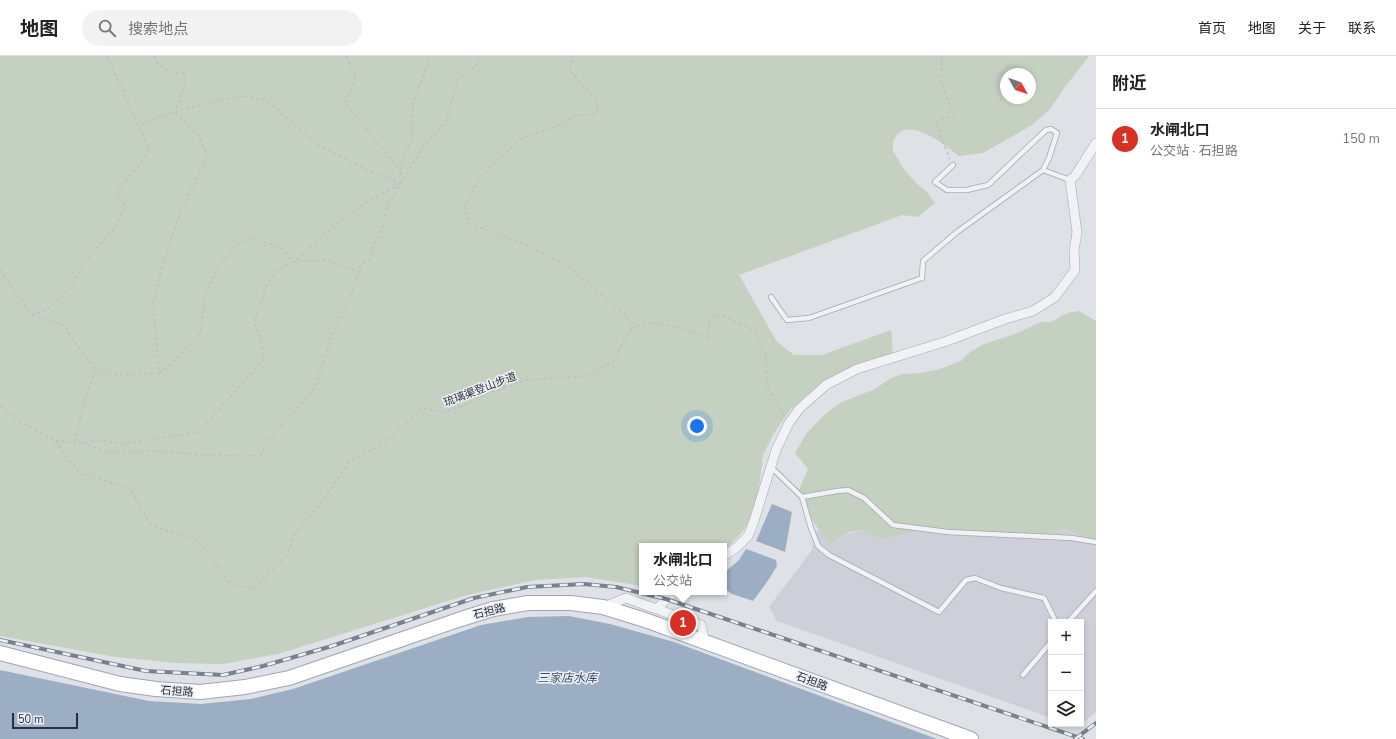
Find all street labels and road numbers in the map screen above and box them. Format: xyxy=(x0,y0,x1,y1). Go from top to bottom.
street label: 琉璃渠登山步道 xyxy=(442,369,519,410)
street label: 石担路 xyxy=(471,600,507,623)
street label: 石担路 xyxy=(794,669,830,694)
street label: 石担路 xyxy=(160,683,194,700)

